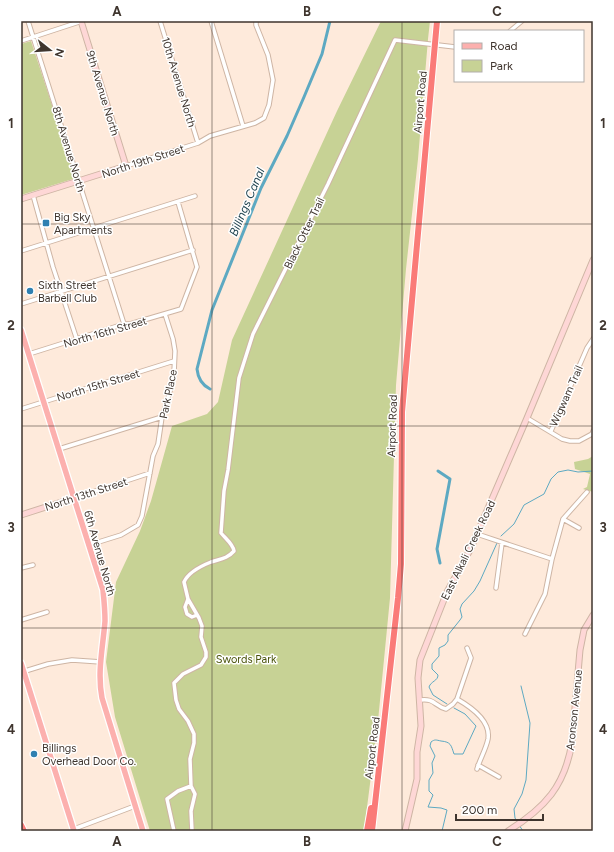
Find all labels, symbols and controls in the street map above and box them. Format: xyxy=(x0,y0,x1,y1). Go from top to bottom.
text: A xyxy=(112,4,122,19)
text: B xyxy=(303,4,311,19)
text: C xyxy=(492,4,502,19)
north arrow xyxy=(30,30,70,70)
legend xyxy=(454,30,584,82)
street label: 10th Avenue North xyxy=(159,36,198,129)
text: Road xyxy=(490,39,518,53)
text: N xyxy=(52,47,67,59)
street label: 9th Avenue North xyxy=(83,49,122,137)
text: Park xyxy=(490,59,513,73)
street label: Airport Road xyxy=(411,70,430,134)
street label: 8th Avenue North xyxy=(49,105,88,193)
text: 1 xyxy=(8,116,14,131)
text: 1 xyxy=(600,116,606,131)
street label: North 19th Street xyxy=(100,142,186,181)
water label: Billings Canal xyxy=(226,165,268,238)
street label: Black Otter Trail xyxy=(282,195,327,271)
place label: Big Sky Apartments xyxy=(54,211,112,237)
marker: Big Sky Apartments xyxy=(41,218,51,228)
place label: Sixth Street Barbell Club xyxy=(38,279,97,305)
marker: Sixth Street Barbell Club xyxy=(25,286,35,296)
street label: North 16th Street xyxy=(62,314,148,351)
text: 2 xyxy=(7,318,15,333)
text: 2 xyxy=(599,318,607,333)
street label: Wigwam Trail xyxy=(547,364,586,429)
street label: North 15th Street xyxy=(55,367,141,404)
street label: Park Place xyxy=(157,368,180,420)
street label: Airport Road xyxy=(385,395,400,457)
street label: North 13th Street xyxy=(43,475,129,514)
street label: East Alkali Creek Road xyxy=(439,498,498,602)
street label: 6th Avenue North xyxy=(81,509,118,597)
text: 3 xyxy=(7,520,15,535)
text: 3 xyxy=(599,520,607,535)
park label: Swords Park xyxy=(216,653,277,666)
street label: Aronson Avenue xyxy=(564,669,585,751)
street label: Airport Road xyxy=(362,716,383,780)
text: 4 xyxy=(7,722,15,737)
text: 4 xyxy=(599,722,607,737)
place label: Billings Overhead Door Co. xyxy=(42,742,136,768)
marker: Billings Overhead Door Co. xyxy=(29,749,39,759)
scale bar xyxy=(456,796,543,822)
text: 200 m xyxy=(462,803,497,817)
text: A xyxy=(112,834,122,849)
text: B xyxy=(303,834,311,849)
text: C xyxy=(492,834,502,849)

